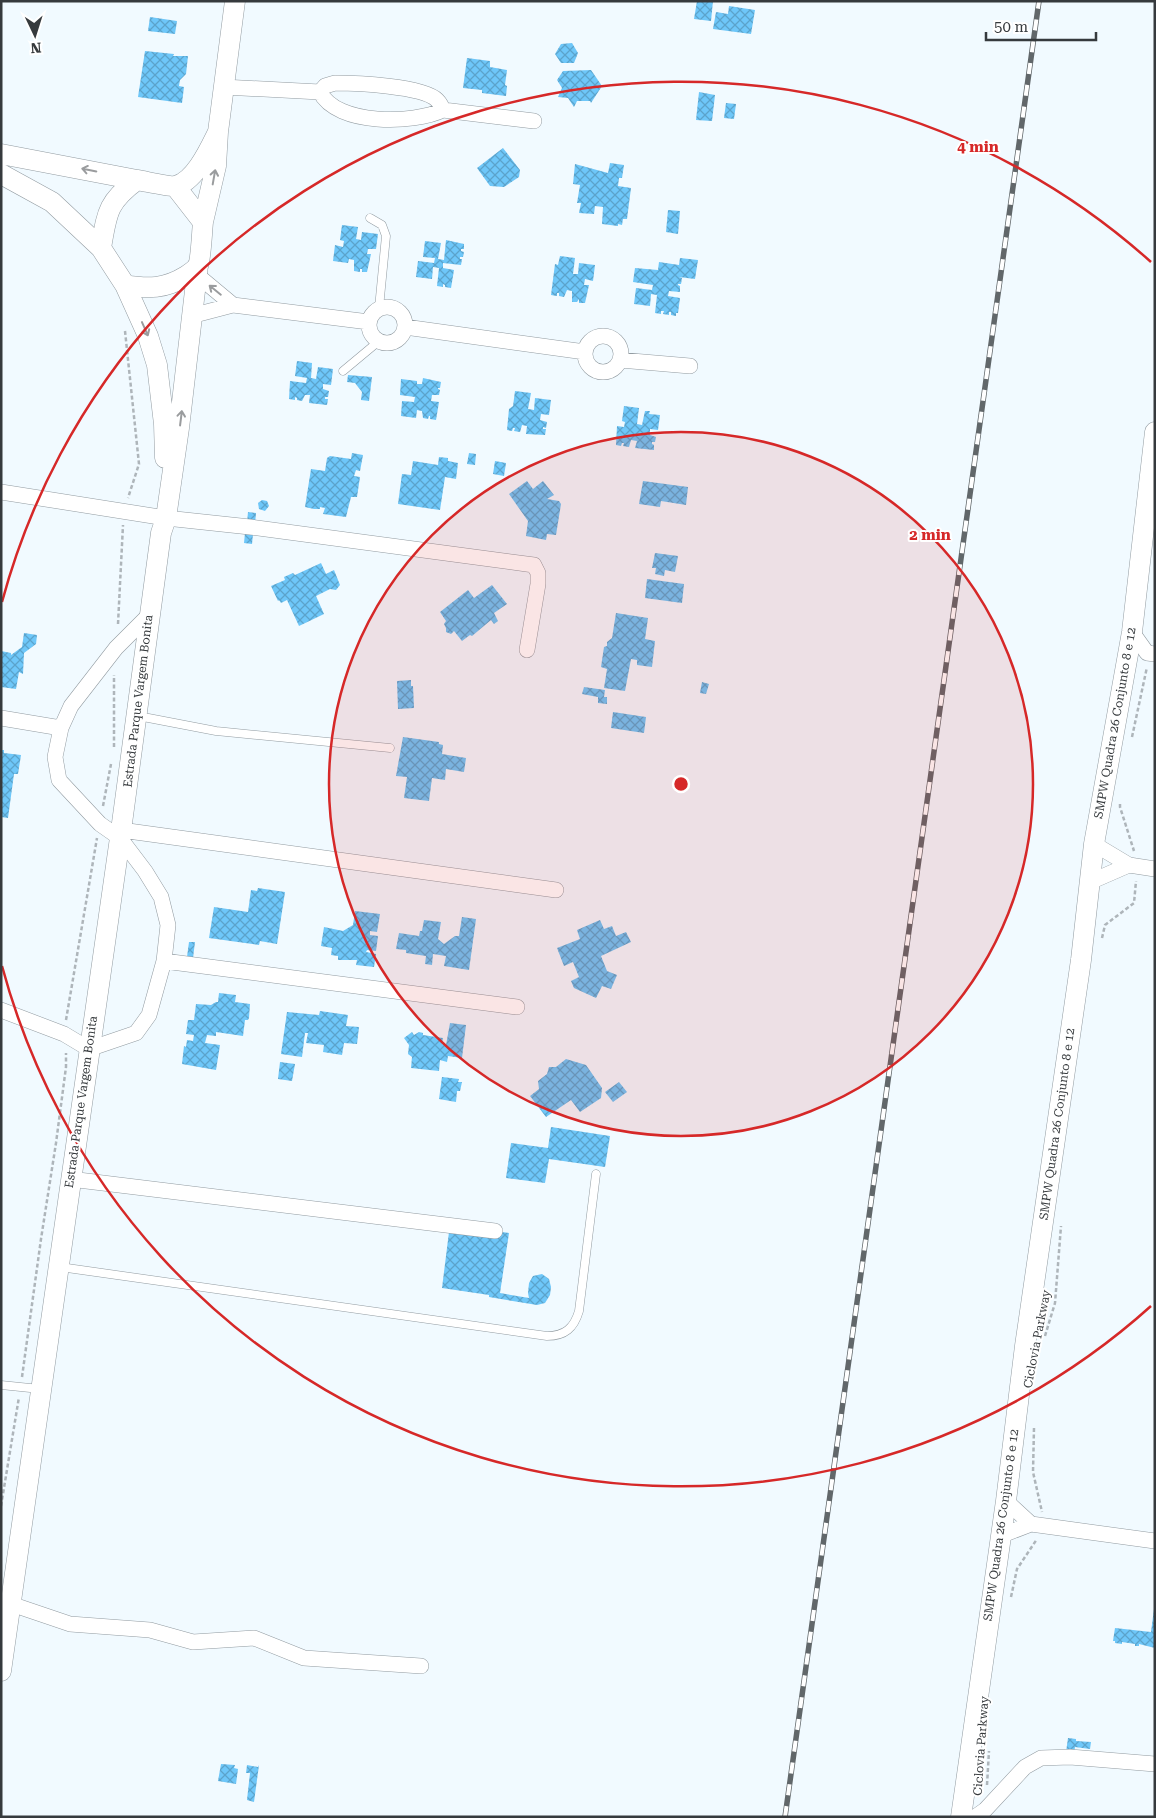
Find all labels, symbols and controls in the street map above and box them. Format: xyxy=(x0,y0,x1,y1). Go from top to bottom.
north arrow xyxy=(10,10,60,60)
scale bar xyxy=(986,10,1096,42)
text: 50 m xyxy=(994,18,1029,36)
text: N xyxy=(30,40,42,56)
text: 4 min xyxy=(957,138,999,156)
one-way arrow xyxy=(81,165,97,175)
one-way arrow xyxy=(209,170,219,186)
one-way arrow xyxy=(209,285,222,296)
one-way arrow xyxy=(140,321,150,336)
one-way arrow xyxy=(176,410,186,426)
text: 2 min xyxy=(909,526,951,544)
street label: Estrada Parque Vargem Bonita xyxy=(120,613,156,788)
street label: SMPW Quadra 26 Conjunto 8 e 12 xyxy=(1091,626,1139,820)
centre of rings xyxy=(672,775,690,793)
street label: Estrada Parque Vargem Bonita xyxy=(62,1015,100,1189)
street label: SMPW Quadra 26 Conjunto 8 e 12 xyxy=(1037,1027,1077,1221)
street label: Ciclovia Parkway xyxy=(1021,1288,1054,1389)
street label: SMPW Quadra 26 Conjunto 8 e 12 xyxy=(981,1428,1021,1622)
street label: Ciclovia Parkway xyxy=(971,1695,992,1796)

